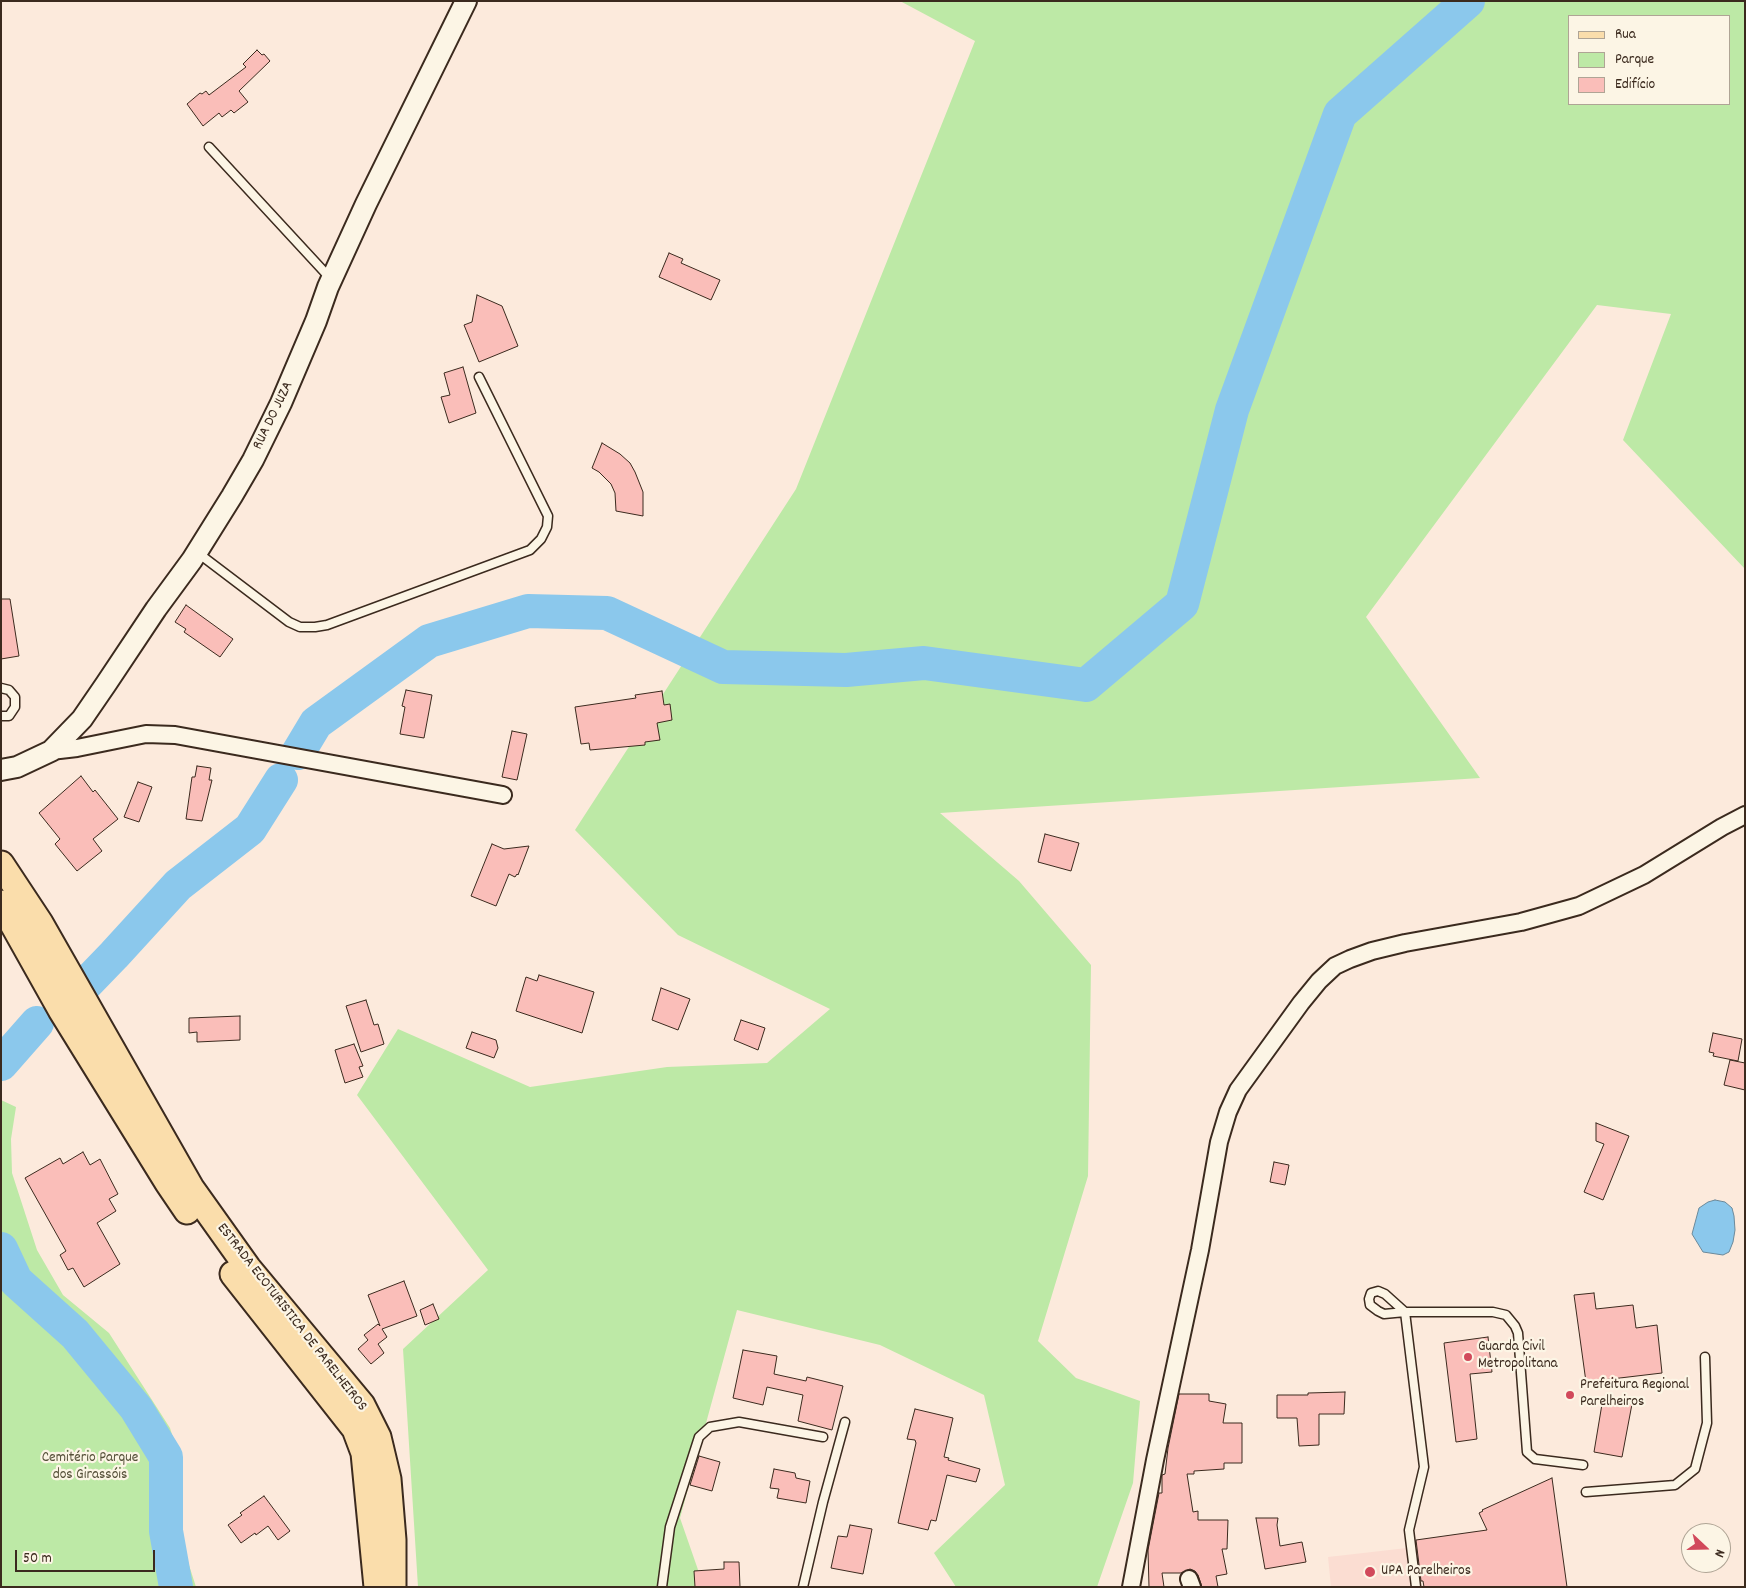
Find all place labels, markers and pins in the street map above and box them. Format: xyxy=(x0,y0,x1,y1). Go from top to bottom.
place label: Guarda Civil Metropolitana xyxy=(1478,1339,1558,1374)
marker: Guarda Civil Metropolitana xyxy=(1462,1351,1474,1363)
place label: Prefeitura Regional Parelheiros xyxy=(1580,1377,1689,1412)
marker: Prefeitura Regional Parelheiros xyxy=(1564,1389,1576,1401)
place label: UPA Parelheiros xyxy=(1381,1563,1471,1581)
marker: UPA Parelheiros xyxy=(1363,1565,1377,1579)

